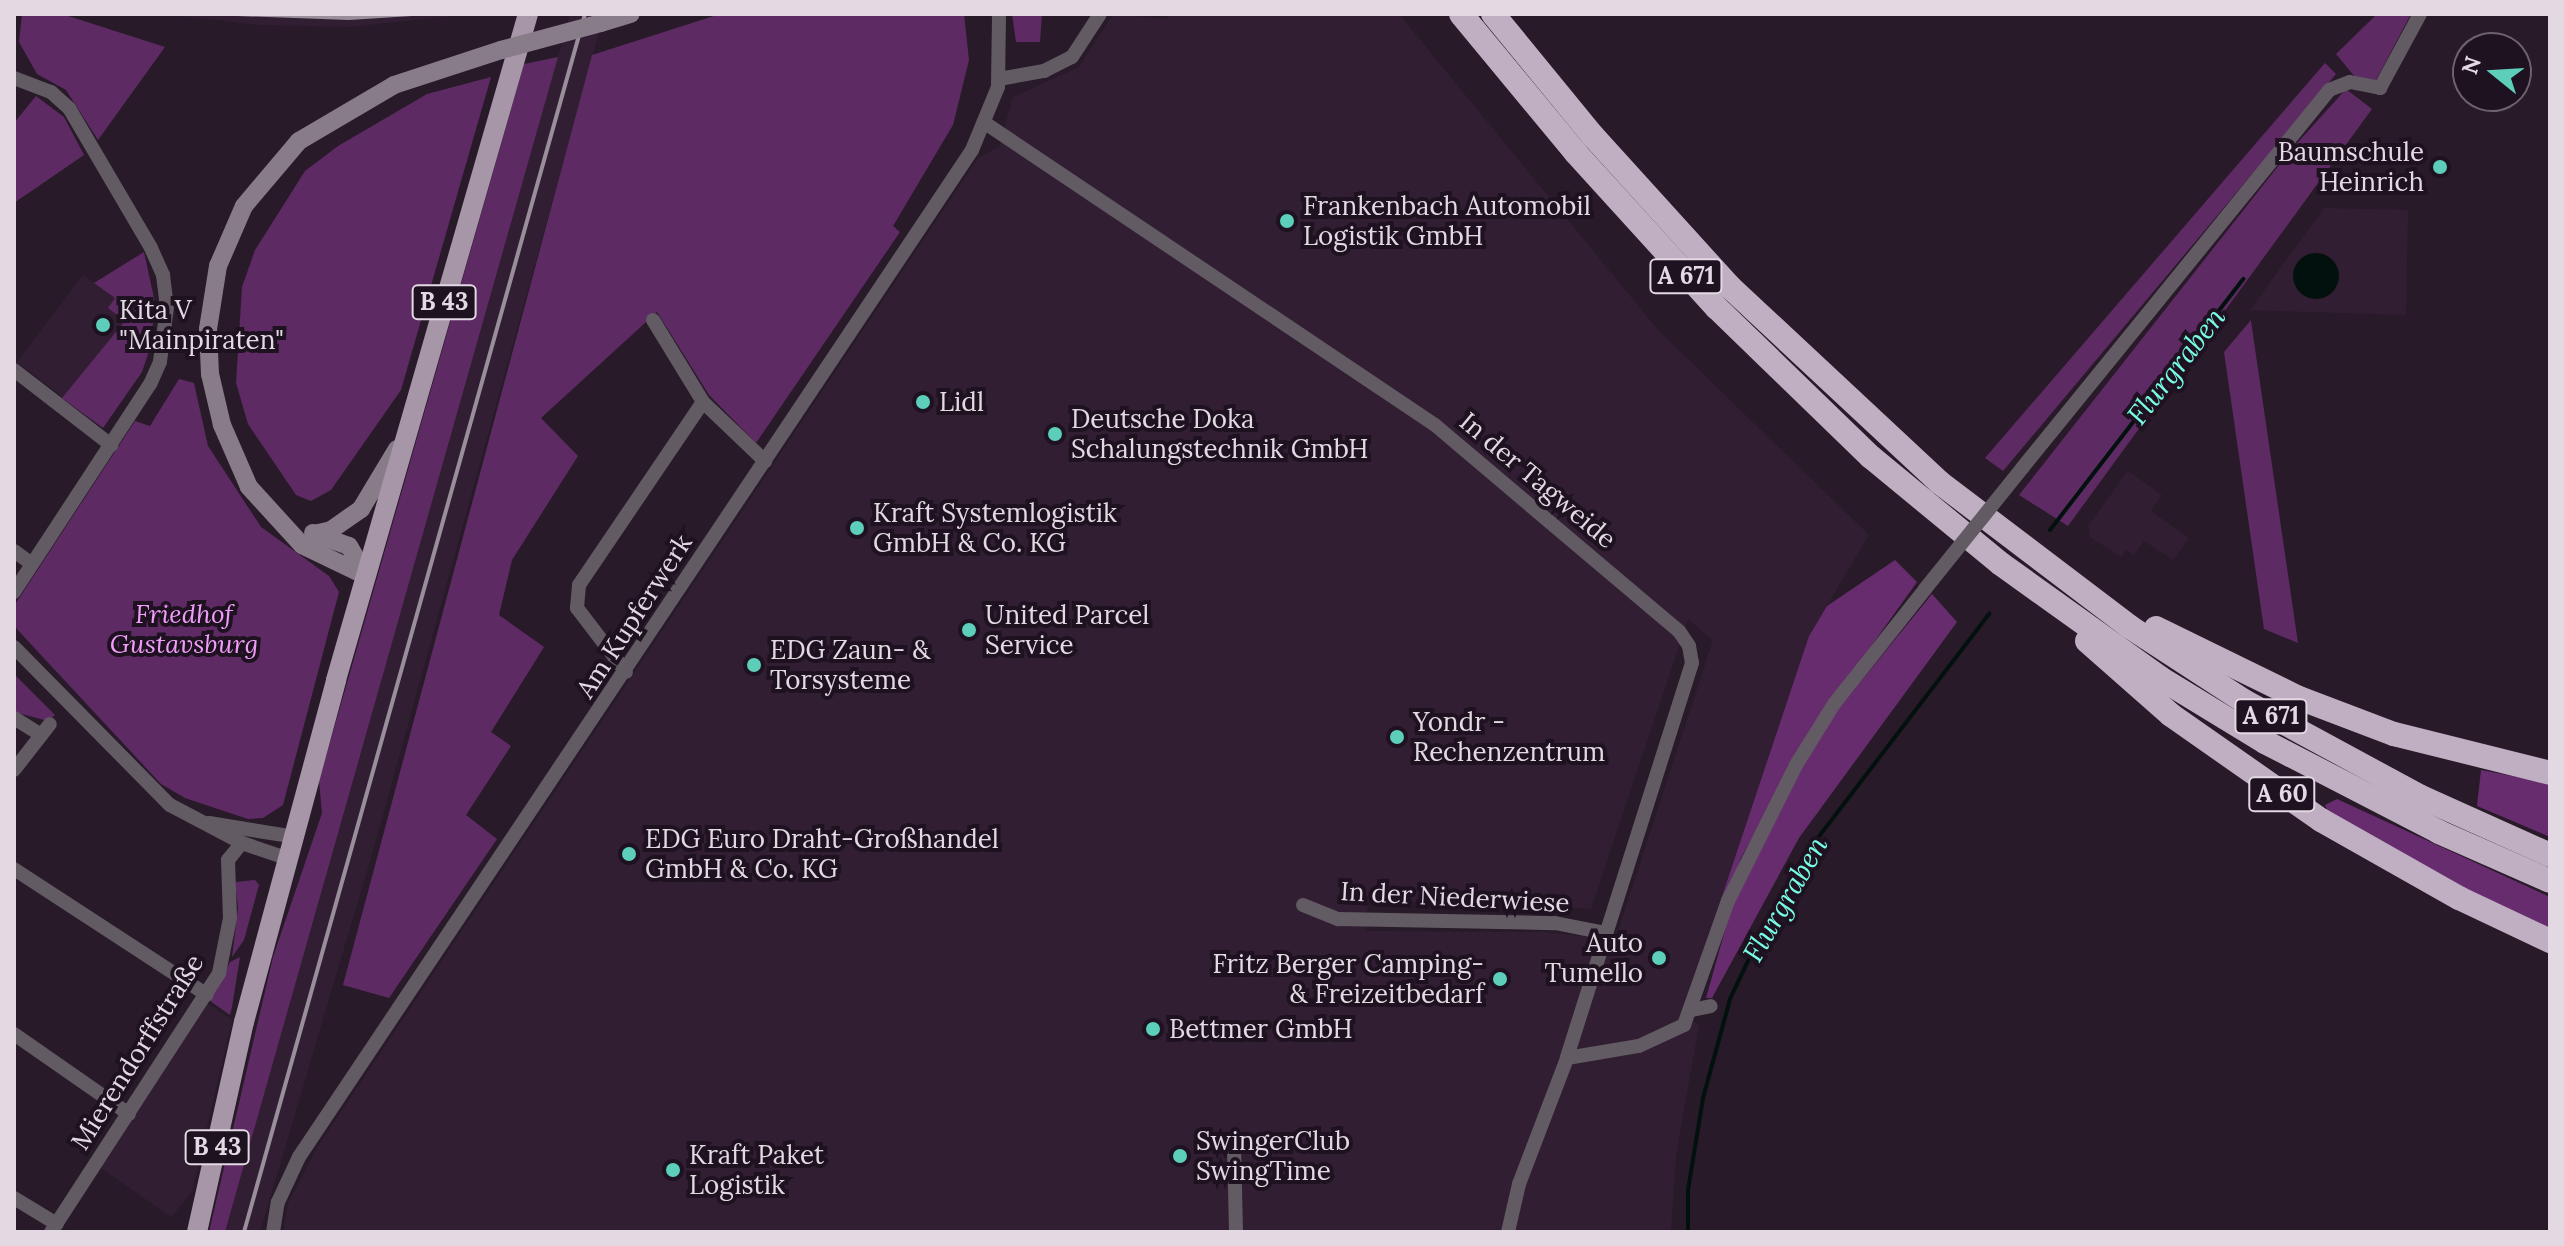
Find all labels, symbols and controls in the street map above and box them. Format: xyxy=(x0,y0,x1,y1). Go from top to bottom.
north arrow xyxy=(2452,32,2532,112)
text: N xyxy=(2455,53,2487,78)
place label: Baumschule Heinrich xyxy=(2278,136,2424,198)
marker: Baumschule Heinrich xyxy=(2431,158,2449,176)
place label: Frankenbach Automobil Logistik GmbH xyxy=(1303,190,1591,252)
marker: Frankenbach Automobil Logistik GmbH xyxy=(1278,212,1296,230)
road number: A 671 xyxy=(1648,256,1724,296)
road number: B 43 xyxy=(410,282,478,322)
place label: Kita V "Mainpiraten" xyxy=(119,294,284,356)
water label: Flurgraben xyxy=(2120,301,2232,431)
marker: Kita V "Mainpiraten" xyxy=(94,316,112,334)
place label: Lidl xyxy=(939,386,984,418)
marker: Lidl xyxy=(914,393,932,411)
place label: Deutsche Doka Schalungstechnik GmbH xyxy=(1071,403,1368,464)
street label: In der Tagweide xyxy=(1453,406,1623,554)
marker: Deutsche Doka Schalungstechnik GmbH xyxy=(1046,425,1064,443)
place label: Kraft Systemlogistik GmbH & Co. KG xyxy=(873,497,1117,558)
marker: Kraft Systemlogistik GmbH & Co. KG xyxy=(848,519,866,537)
street label: Am Kupferwerk xyxy=(570,528,698,704)
park label: Friedhof Gustavsburg xyxy=(110,598,258,660)
place label: United Parcel Service xyxy=(985,599,1149,660)
marker: United Parcel Service xyxy=(960,621,978,639)
place label: EDG Zaun- & Torsysteme xyxy=(770,634,930,696)
marker: EDG Zaun- & Torsysteme xyxy=(745,656,763,674)
road number: A 671 xyxy=(2233,696,2309,736)
place label: Yondr - Rechenzentrum xyxy=(1413,706,1605,768)
marker: Yondr - Rechenzentrum xyxy=(1388,728,1406,746)
road number: A 60 xyxy=(2248,774,2316,814)
place label: EDG Euro Draht-Großhandel GmbH & Co. KG xyxy=(645,823,999,884)
water label: Flurgraben xyxy=(1736,830,1834,968)
marker: EDG Euro Draht-Großhandel GmbH & Co. KG xyxy=(620,845,638,863)
street label: In der Niederwiese xyxy=(1340,875,1570,919)
place label: Auto Tumello xyxy=(1545,927,1643,988)
place label: Fritz Berger Camping- & Freizeitbedarf xyxy=(1212,948,1484,1010)
street label: Mierendorffstraße xyxy=(64,949,210,1155)
marker: Auto Tumello xyxy=(1650,949,1668,967)
marker: Fritz Berger Camping- & Freizeitbedarf xyxy=(1491,970,1509,988)
place label: Bettmer GmbH xyxy=(1169,1013,1353,1045)
marker: Bettmer GmbH xyxy=(1144,1020,1162,1038)
place label: SwingerClub SwingTime xyxy=(1196,1125,1350,1186)
road number: B 43 xyxy=(183,1127,251,1167)
place label: Kraft Paket Logistik xyxy=(689,1139,824,1200)
marker: SwingerClub SwingTime xyxy=(1171,1147,1189,1165)
marker: Kraft Paket Logistik xyxy=(664,1161,682,1179)

